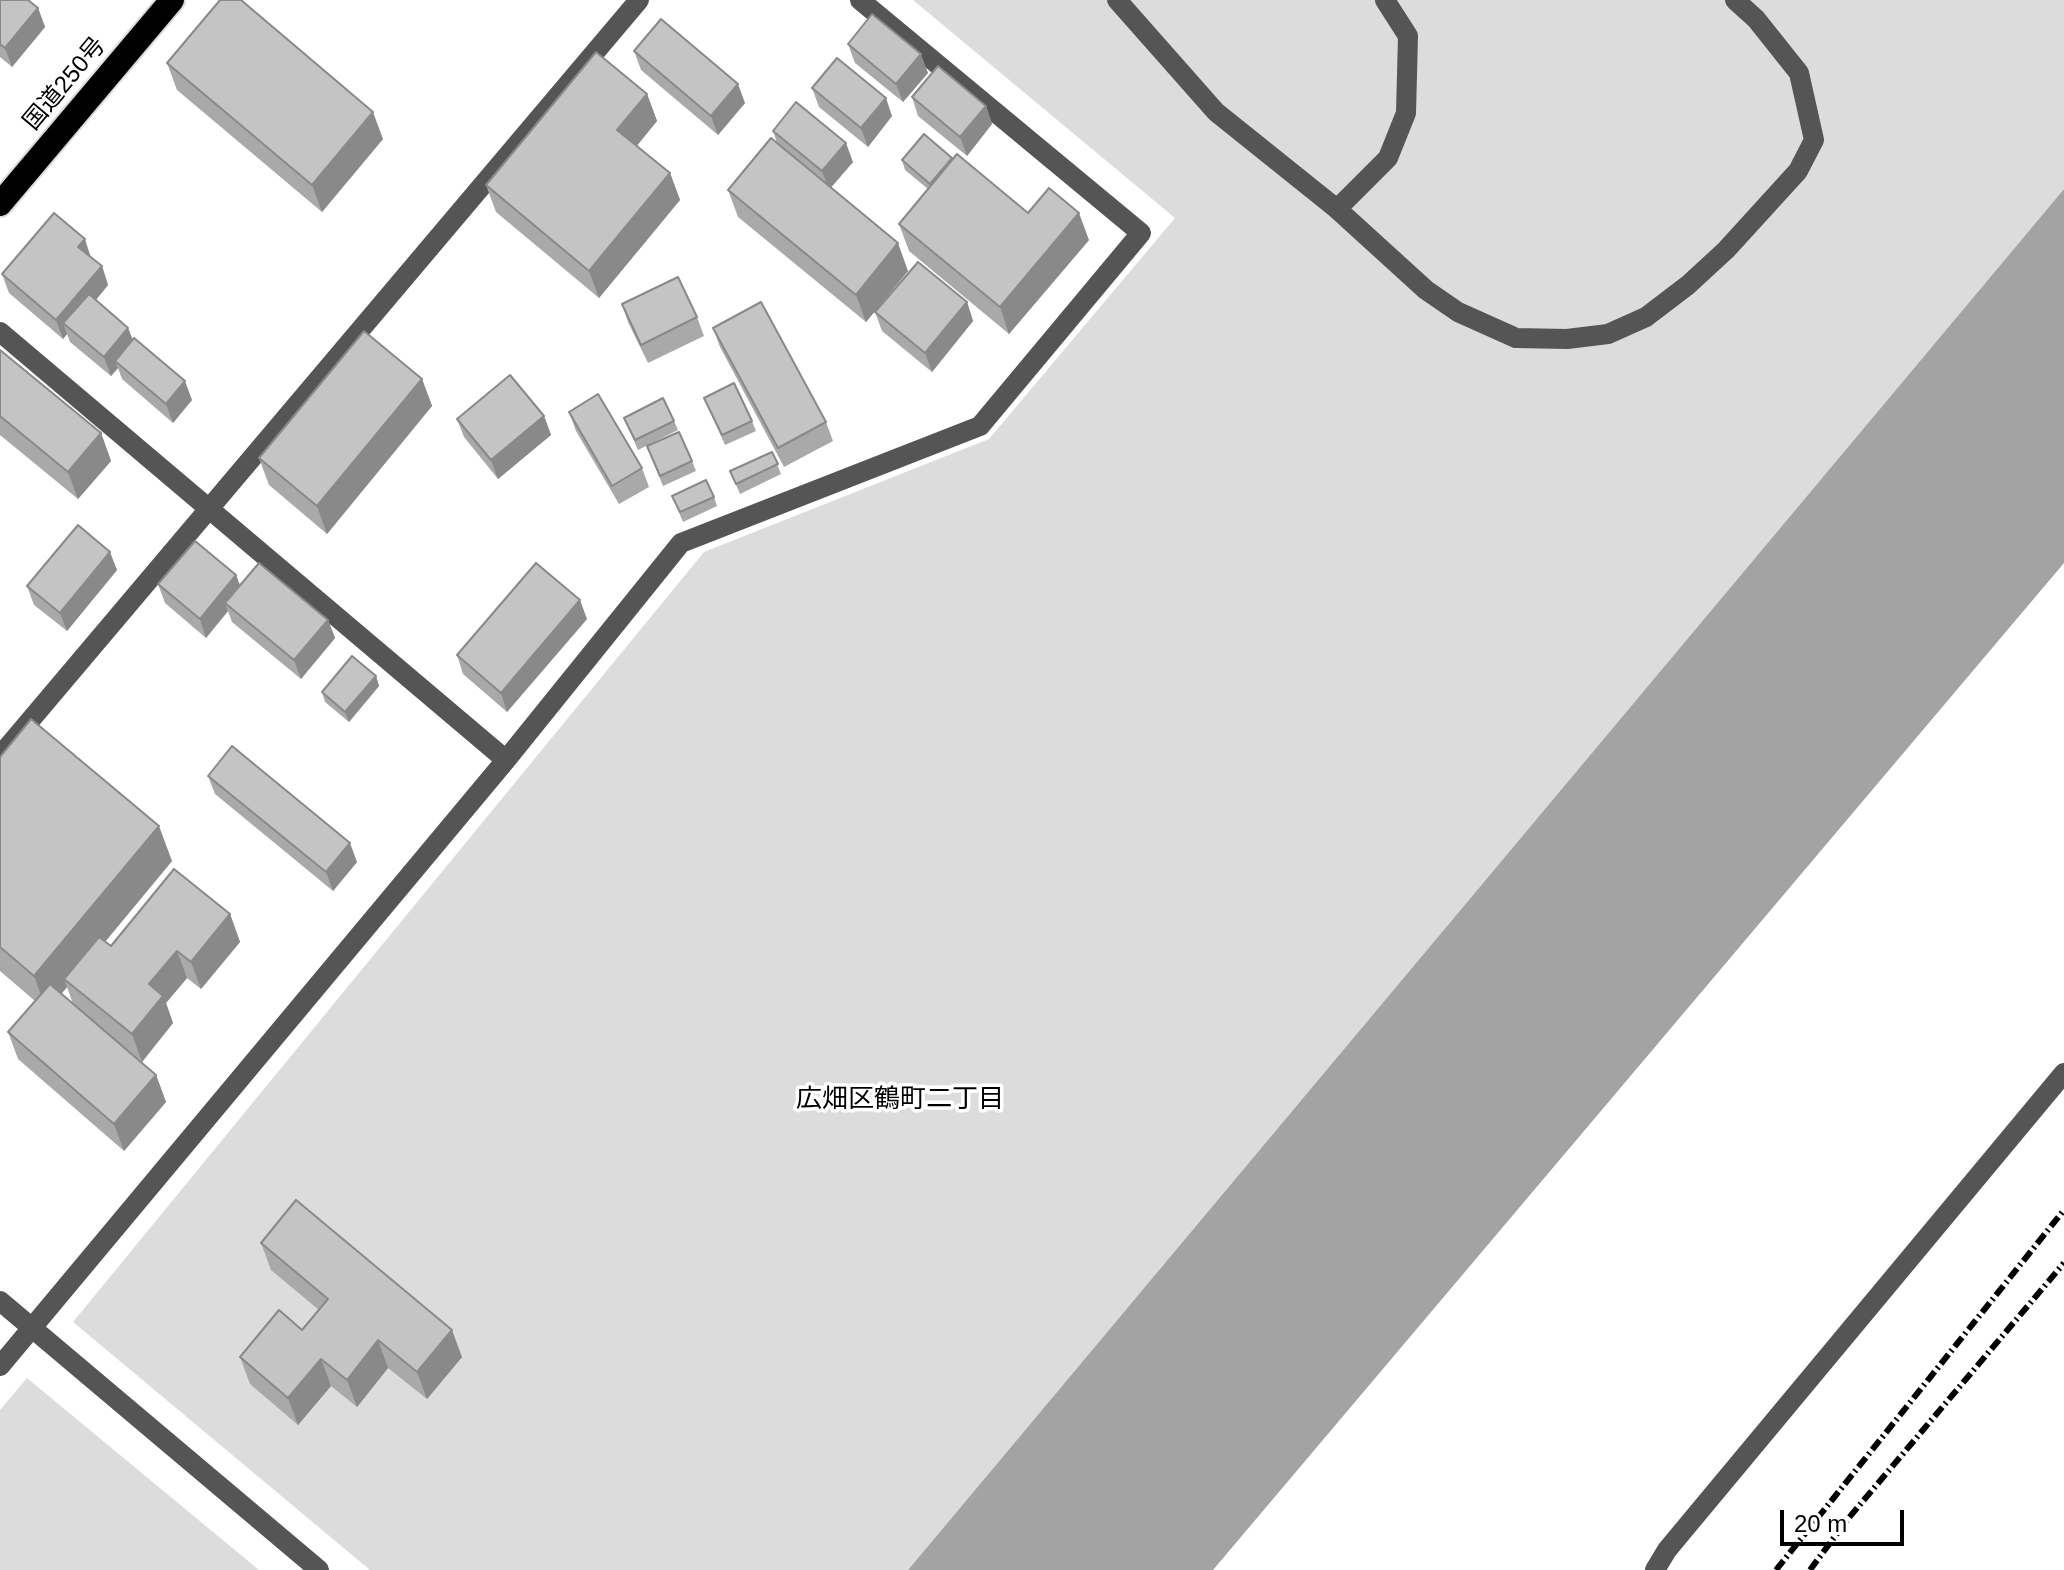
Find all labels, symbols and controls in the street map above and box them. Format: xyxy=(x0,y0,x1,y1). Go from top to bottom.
street label: 国道250号 xyxy=(18,32,112,136)
district label: 広畑区鶴町二丁目 xyxy=(796,1084,1004,1116)
scale bar xyxy=(1784,1494,1908,1544)
text: 20 m xyxy=(1794,1510,1847,1537)

